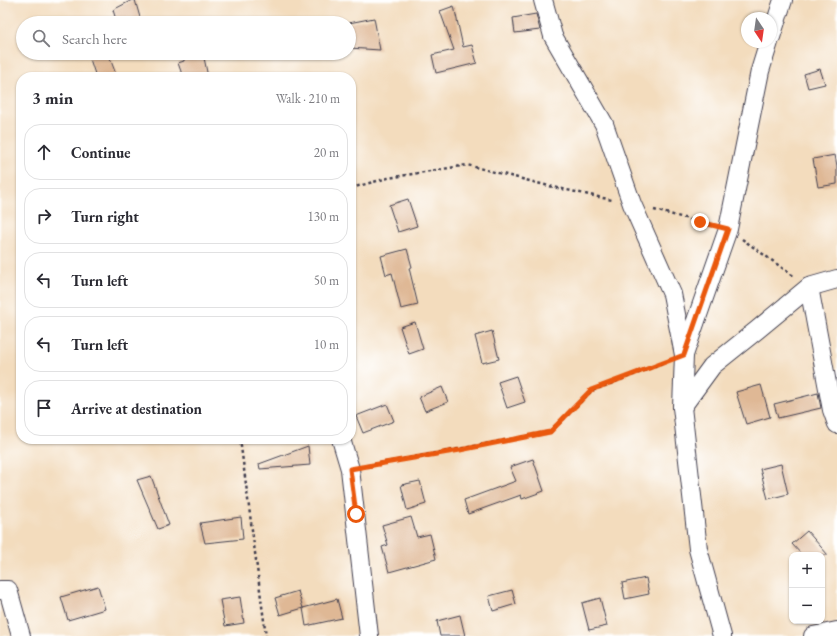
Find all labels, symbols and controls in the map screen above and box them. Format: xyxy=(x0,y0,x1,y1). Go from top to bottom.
north arrow xyxy=(741,12,777,48)
search box xyxy=(16,16,356,60)
icon: search xyxy=(30,27,52,49)
text: Search here xyxy=(62,29,127,48)
text: 3 min xyxy=(32,87,73,109)
text: Walk · 210 m xyxy=(276,90,340,107)
icon: ahead xyxy=(33,141,55,163)
text: Continue xyxy=(71,143,131,162)
text: 20 m xyxy=(314,144,339,161)
icon: right xyxy=(33,205,55,227)
text: Turn right xyxy=(71,207,139,226)
text: 130 m xyxy=(308,208,339,225)
route end xyxy=(691,213,709,231)
icon: left xyxy=(33,269,55,291)
text: Turn left xyxy=(71,271,128,290)
text: 50 m xyxy=(314,272,339,289)
icon: left xyxy=(33,333,55,355)
text: Turn left xyxy=(71,335,128,354)
text: 10 m xyxy=(314,336,339,353)
icon: arrive xyxy=(33,397,55,419)
text: Arrive at destination xyxy=(71,399,202,418)
route start xyxy=(347,505,365,523)
map controls xyxy=(789,552,825,624)
button: + xyxy=(789,552,825,588)
button: − xyxy=(789,588,825,624)

